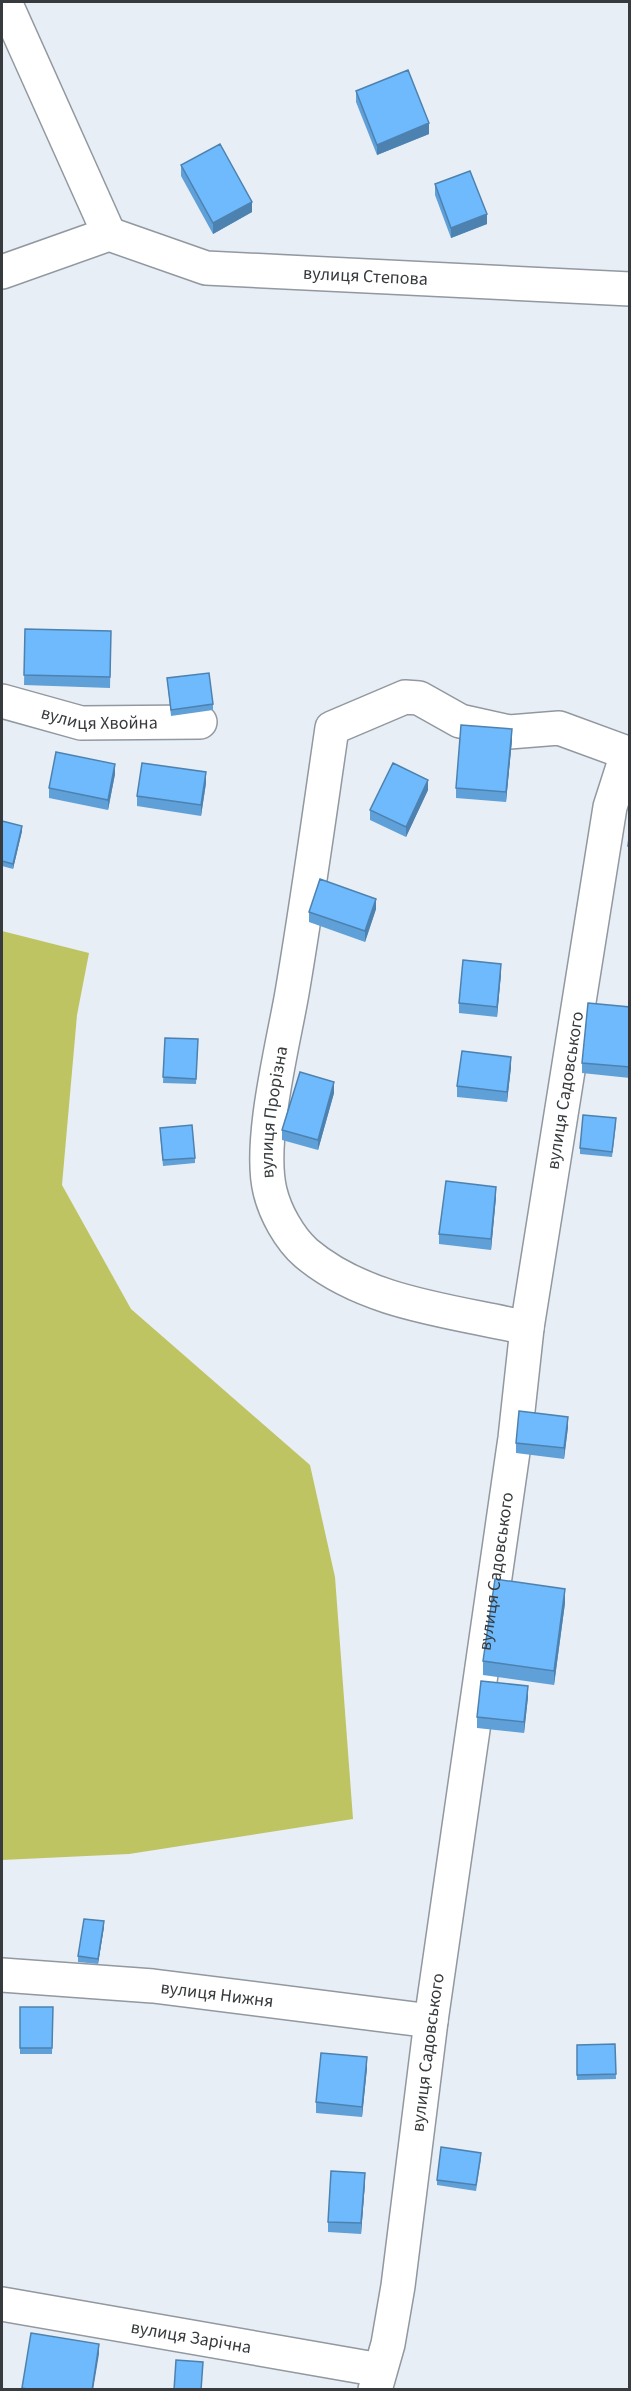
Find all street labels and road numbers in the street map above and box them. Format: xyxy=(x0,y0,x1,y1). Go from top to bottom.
street label: вулиця Степова xyxy=(303,260,428,291)
street label: вулиця Хвойна xyxy=(38,700,158,736)
street label: вулиця Садовського xyxy=(540,1010,590,1171)
street label: вулиця Прорізна xyxy=(254,1044,294,1180)
street label: вулиця Садовського xyxy=(472,1490,520,1652)
street label: вулиця Садовського xyxy=(405,1972,450,2133)
street label: вулиця Нижня xyxy=(159,1975,275,2014)
street label: вулиця Зарічна xyxy=(129,2314,253,2360)

